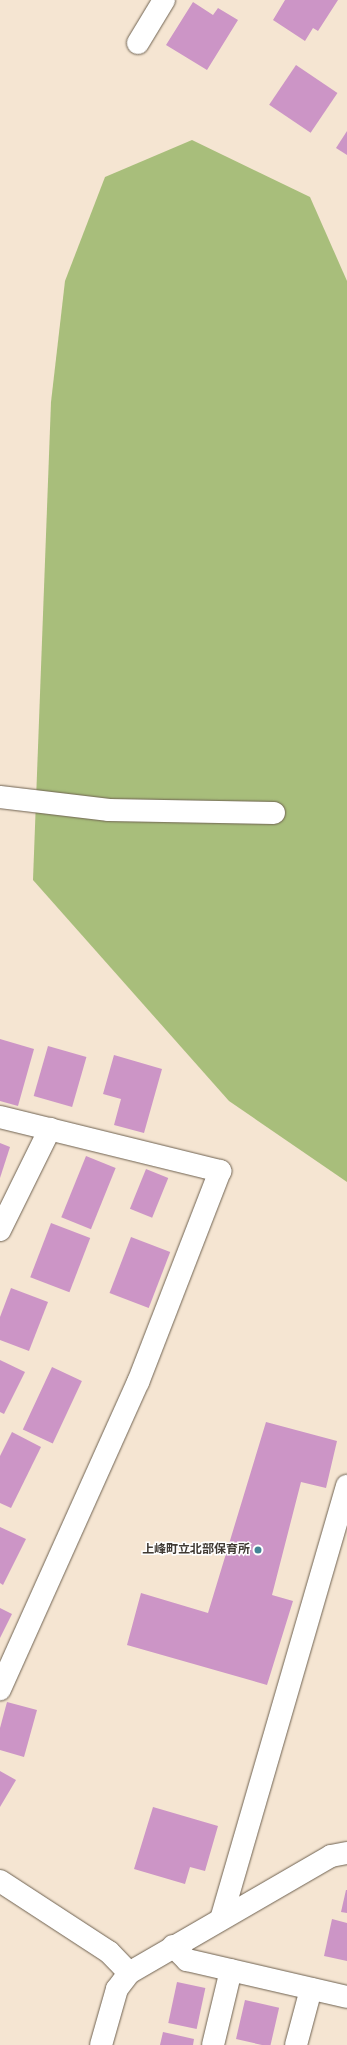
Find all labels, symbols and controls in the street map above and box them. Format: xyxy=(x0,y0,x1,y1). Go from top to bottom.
place label: 上峰町立北部保育所 xyxy=(142,1543,250,1557)
marker: 上峰町立北部保育所 xyxy=(253,1545,263,1555)

